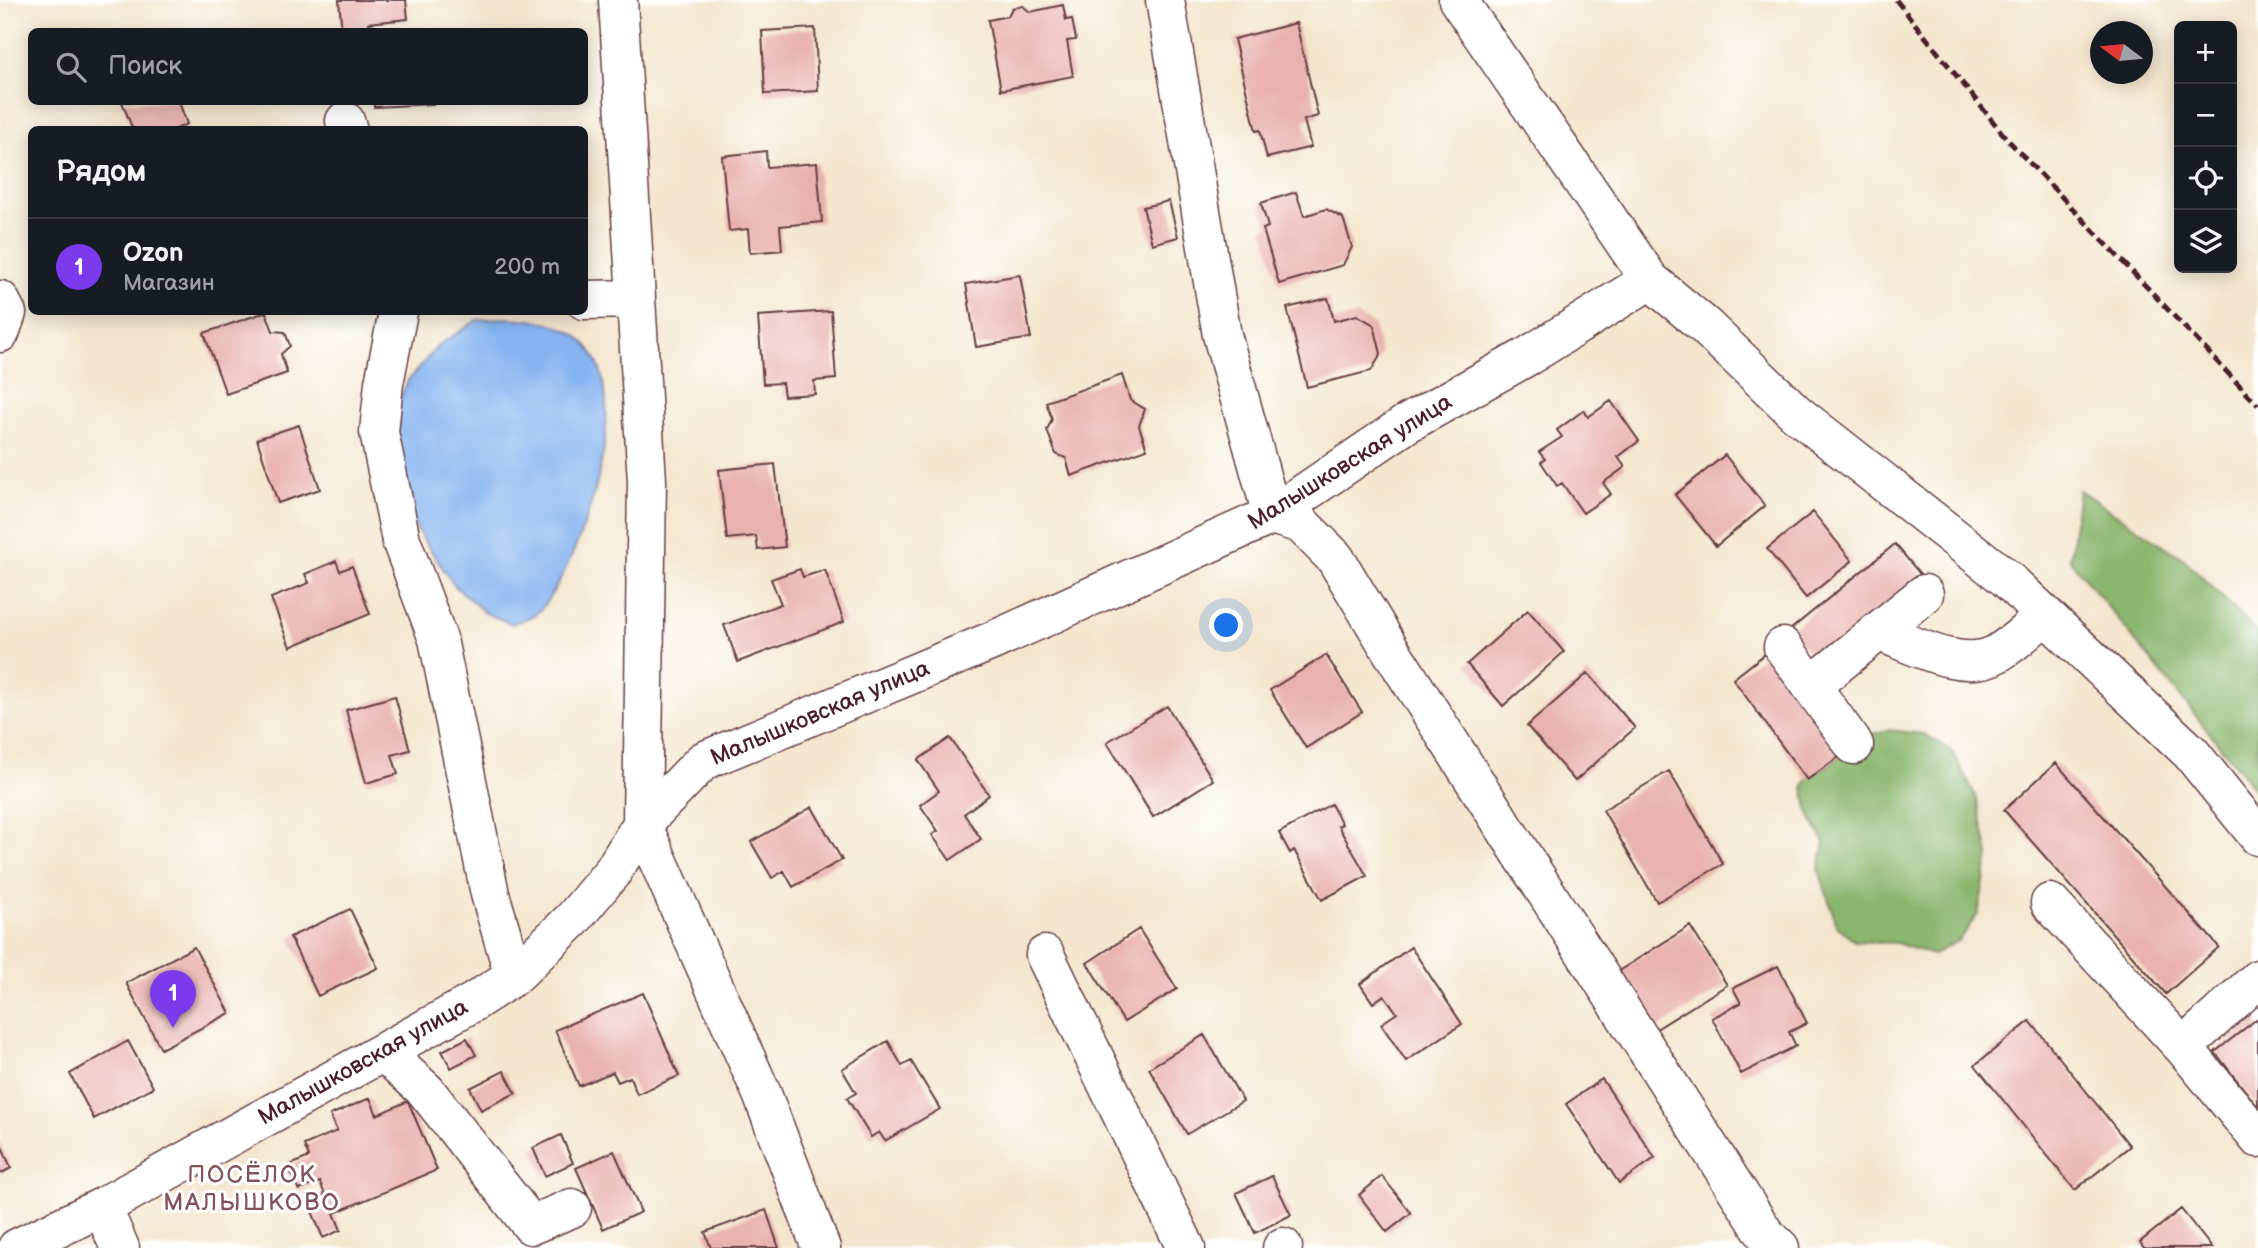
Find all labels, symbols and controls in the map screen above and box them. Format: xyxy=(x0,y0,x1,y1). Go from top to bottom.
north arrow xyxy=(2090,21,2153,84)
map controls xyxy=(2174,21,2237,273)
button: + xyxy=(2174,21,2237,84)
search box xyxy=(28,28,588,105)
icon: search xyxy=(52,48,90,86)
text: Поиск xyxy=(108,51,182,82)
button: − xyxy=(2174,84,2237,147)
button: locate xyxy=(2174,147,2237,210)
text: Рядом xyxy=(56,154,146,190)
button: layers xyxy=(2174,210,2237,273)
text: Ozon xyxy=(123,238,184,269)
text: 1 xyxy=(74,253,84,281)
text: 200 m xyxy=(494,253,560,281)
text: Магазин xyxy=(123,269,215,297)
street label: Малышковская улица xyxy=(1243,388,1458,536)
your location xyxy=(1209,608,1243,642)
street label: Малышковская улица xyxy=(706,654,934,772)
pin: 1 xyxy=(150,970,196,1028)
street label: Малышковская улица xyxy=(253,993,473,1131)
district label: ПОСЁЛОК МАЛЫШКОВО xyxy=(163,1160,341,1217)

